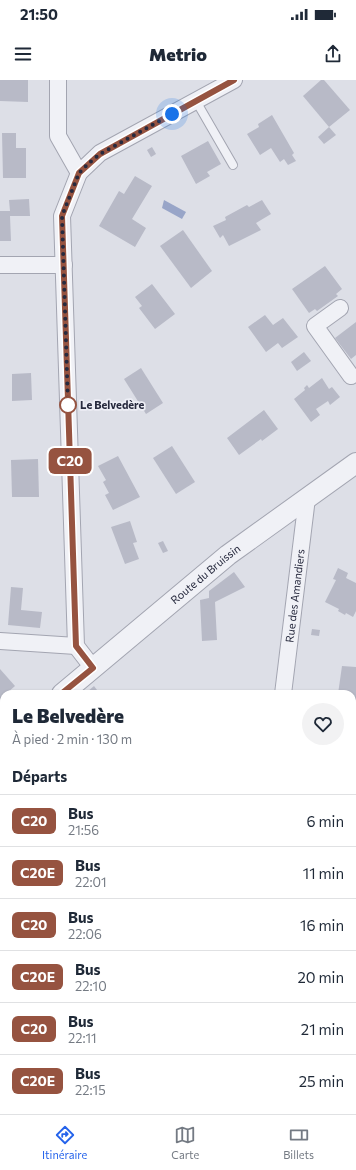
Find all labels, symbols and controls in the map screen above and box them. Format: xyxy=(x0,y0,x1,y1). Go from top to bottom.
text: 21:50 xyxy=(20,5,58,23)
icon: menu xyxy=(12,43,34,65)
text: Metrio xyxy=(149,43,207,65)
icon: share xyxy=(322,43,344,65)
your location xyxy=(162,104,182,124)
marker: Le Belvedère xyxy=(59,396,77,414)
place label: Le Belvedère xyxy=(80,398,144,411)
line badge: C20 xyxy=(47,448,93,474)
text: C20 xyxy=(57,452,83,469)
street label: Route du Bruissin xyxy=(168,541,243,606)
street label: Rue des Amandiers xyxy=(282,548,307,643)
button: heart xyxy=(302,703,344,745)
text: Le Belvedère xyxy=(12,704,124,727)
text: À pied · 2 min · 130 m xyxy=(12,731,132,747)
text: Départs xyxy=(12,767,67,785)
text: Bus xyxy=(68,804,93,822)
text: C20 xyxy=(21,812,47,829)
text: 6 min xyxy=(306,812,344,830)
text: 21:56 xyxy=(68,822,99,838)
text: Bus xyxy=(75,856,101,874)
text: C20E xyxy=(20,864,55,881)
text: 11 min xyxy=(303,864,344,882)
text: 22:01 xyxy=(75,874,107,890)
text: Bus xyxy=(68,908,93,926)
text: C20 xyxy=(21,916,47,933)
text: 16 min xyxy=(300,916,344,934)
text: 22:06 xyxy=(68,926,102,942)
text: Bus xyxy=(75,960,101,978)
text: C20E xyxy=(20,968,55,985)
text: 20 min xyxy=(298,968,344,986)
text: 22:10 xyxy=(75,978,107,994)
text: Bus xyxy=(68,1012,93,1030)
text: C20 xyxy=(21,1020,47,1037)
text: 21 min xyxy=(301,1020,344,1038)
text: 22:11 xyxy=(68,1030,97,1046)
text: Bus xyxy=(75,1064,101,1082)
text: C20E xyxy=(20,1072,55,1089)
text: 25 min xyxy=(299,1072,344,1090)
text: 22:15 xyxy=(75,1082,106,1098)
tab: Itinéraire xyxy=(42,1124,87,1161)
tab: Carte xyxy=(171,1124,199,1161)
tab: Billets xyxy=(283,1124,314,1161)

